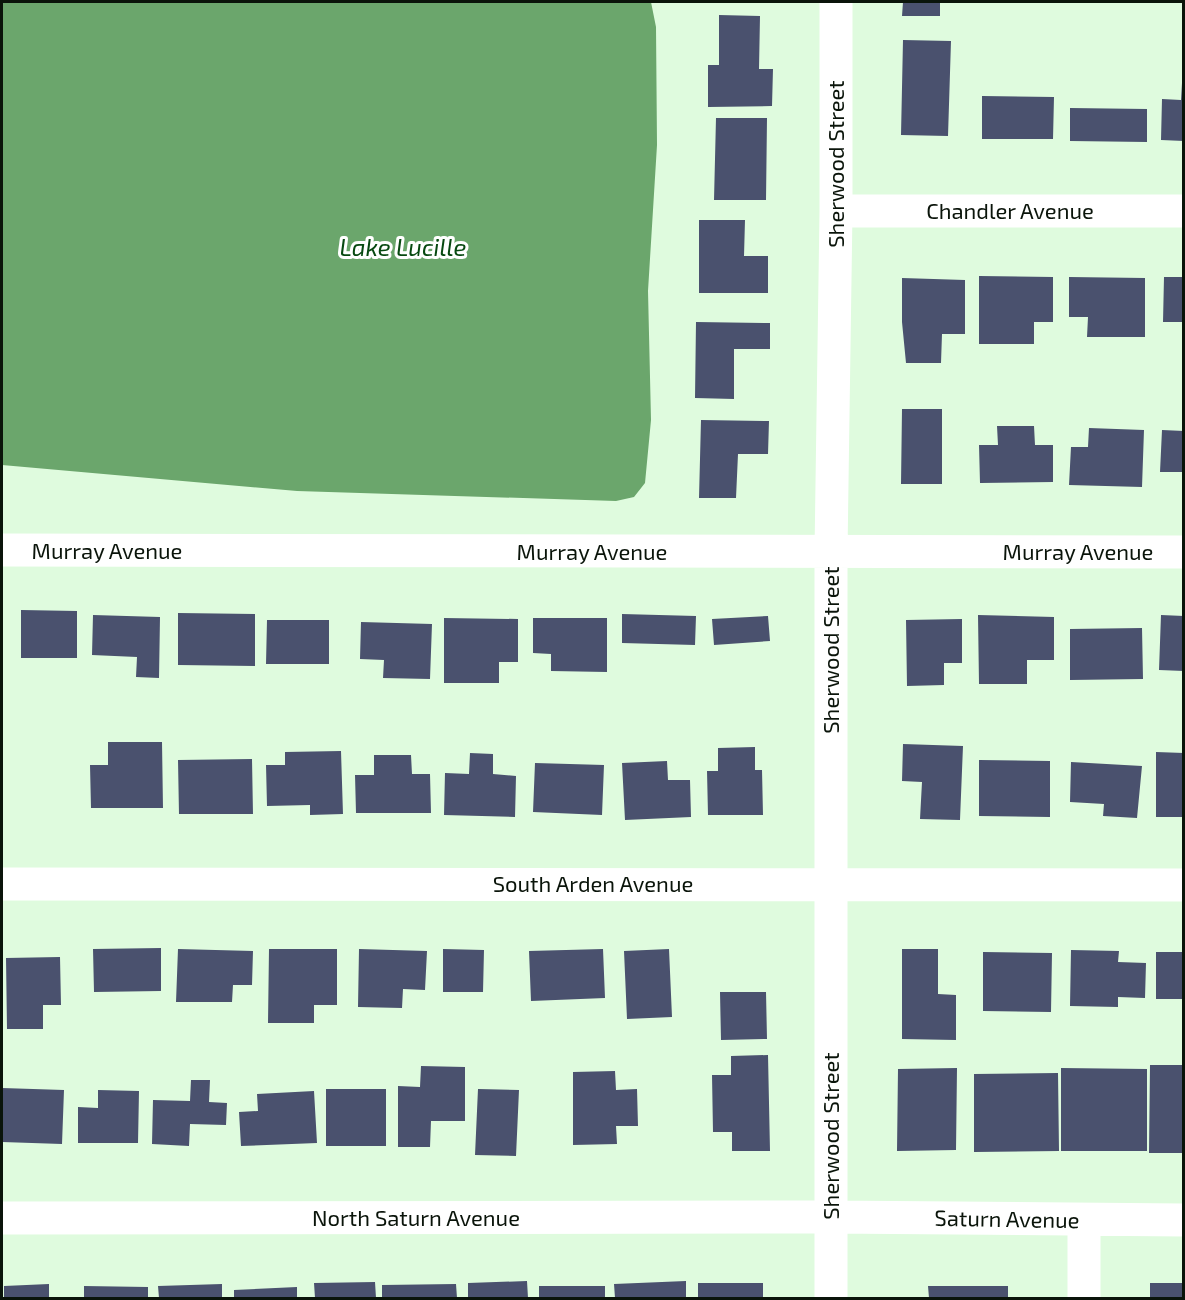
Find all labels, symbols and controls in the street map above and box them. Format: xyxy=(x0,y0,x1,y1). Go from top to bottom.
street label: Sherwood Street xyxy=(822,80,848,248)
street label: Chandler Avenue xyxy=(926,197,1094,223)
water label: Lake Lucille xyxy=(340,232,467,261)
street label: Murray Avenue xyxy=(32,537,182,563)
street label: Murray Avenue xyxy=(517,538,667,564)
street label: Murray Avenue xyxy=(1003,538,1153,564)
street label: Sherwood Street xyxy=(817,566,843,734)
street label: South Arden Avenue xyxy=(493,870,693,896)
street label: Sherwood Street xyxy=(817,1052,843,1220)
street label: North Saturn Avenue xyxy=(312,1204,520,1230)
street label: Saturn Avenue xyxy=(934,1204,1080,1232)

